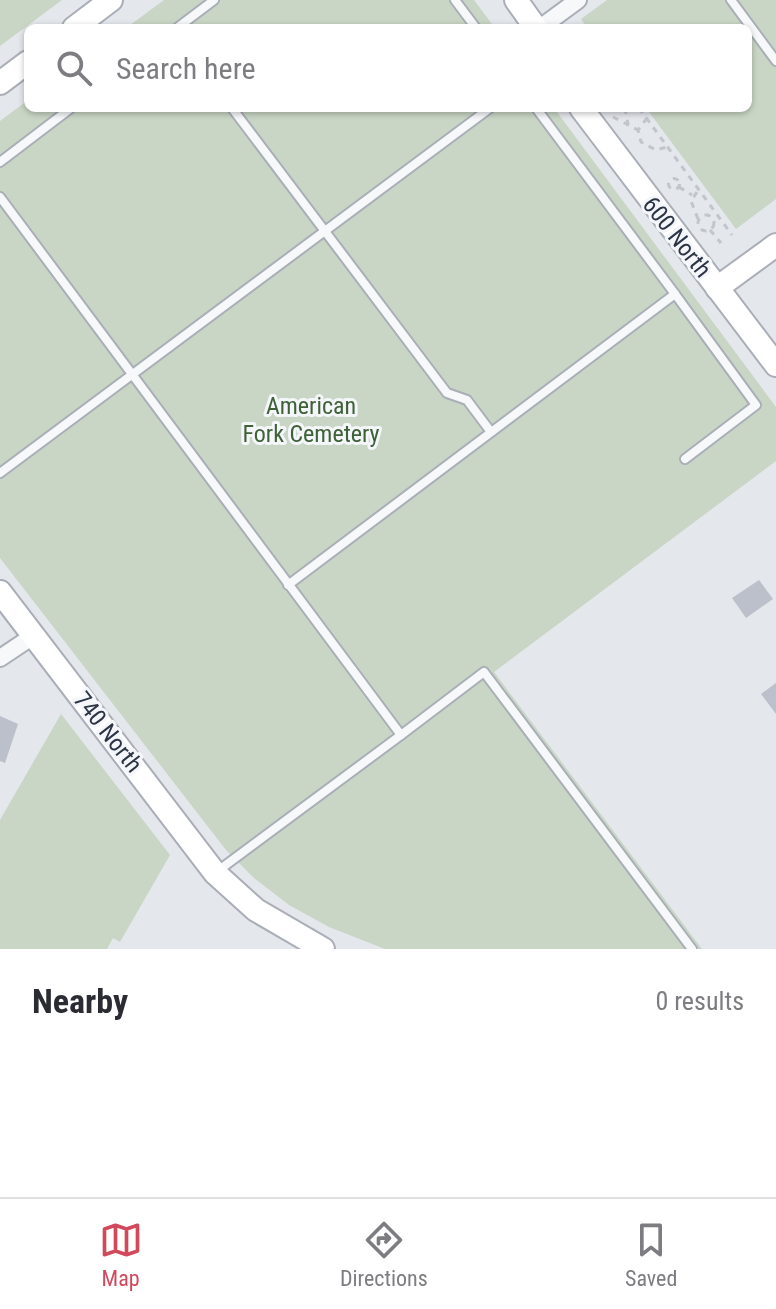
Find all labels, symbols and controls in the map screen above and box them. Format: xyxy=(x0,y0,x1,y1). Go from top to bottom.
search box xyxy=(24,24,752,112)
icon: search xyxy=(52,46,96,90)
text: Search here xyxy=(116,51,256,86)
street label: 600 North xyxy=(637,191,717,283)
park label: American Fork Cemetery xyxy=(242,392,380,448)
street label: 740 North xyxy=(68,686,148,778)
text: Nearby xyxy=(32,981,128,1021)
text: 0 results xyxy=(655,986,744,1016)
tab: Map xyxy=(99,1218,143,1291)
tab: Directions xyxy=(340,1218,428,1291)
tab: Saved xyxy=(625,1218,677,1291)

